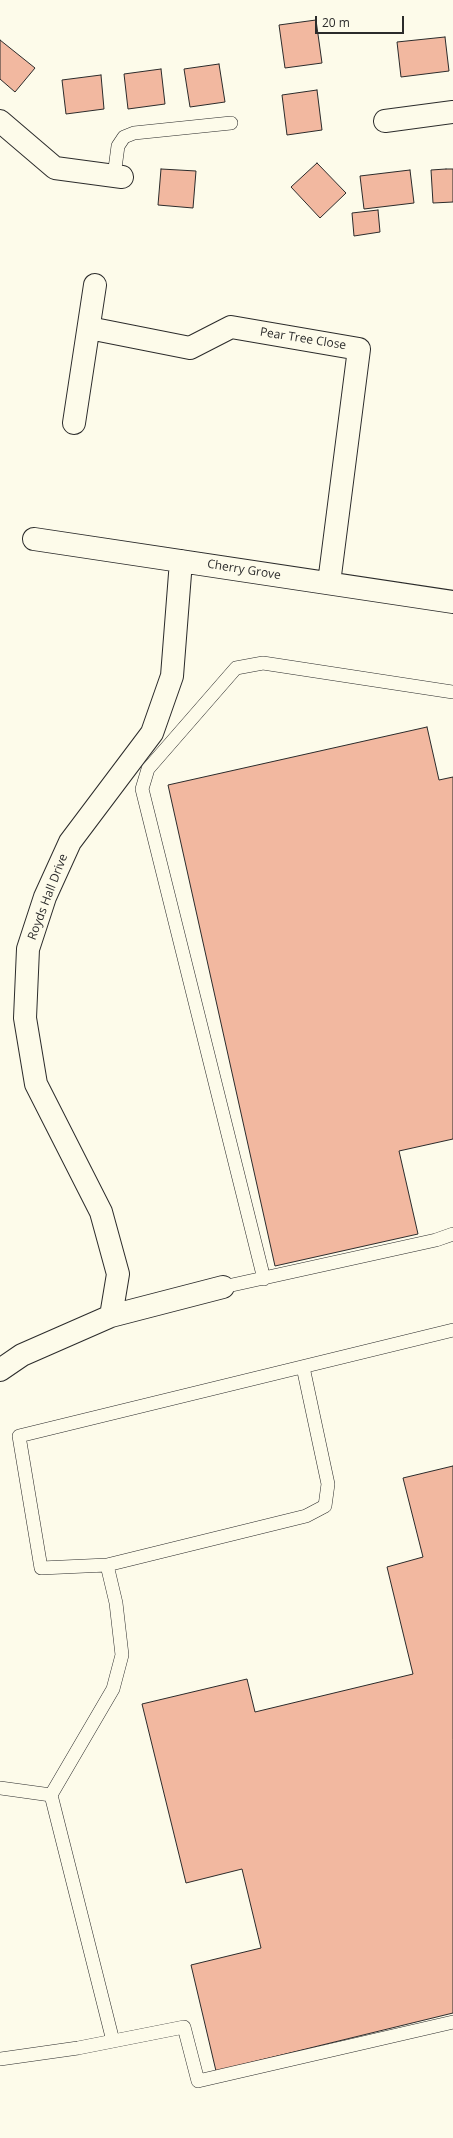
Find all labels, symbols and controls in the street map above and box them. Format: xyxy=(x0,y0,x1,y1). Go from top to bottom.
scale bar xyxy=(317,8,406,34)
text: 20 m xyxy=(322,14,350,31)
street label: Pear Tree Close xyxy=(259,325,347,353)
street label: Cherry Grove xyxy=(206,557,282,583)
street label: Royds Hall Drive xyxy=(25,852,71,942)

